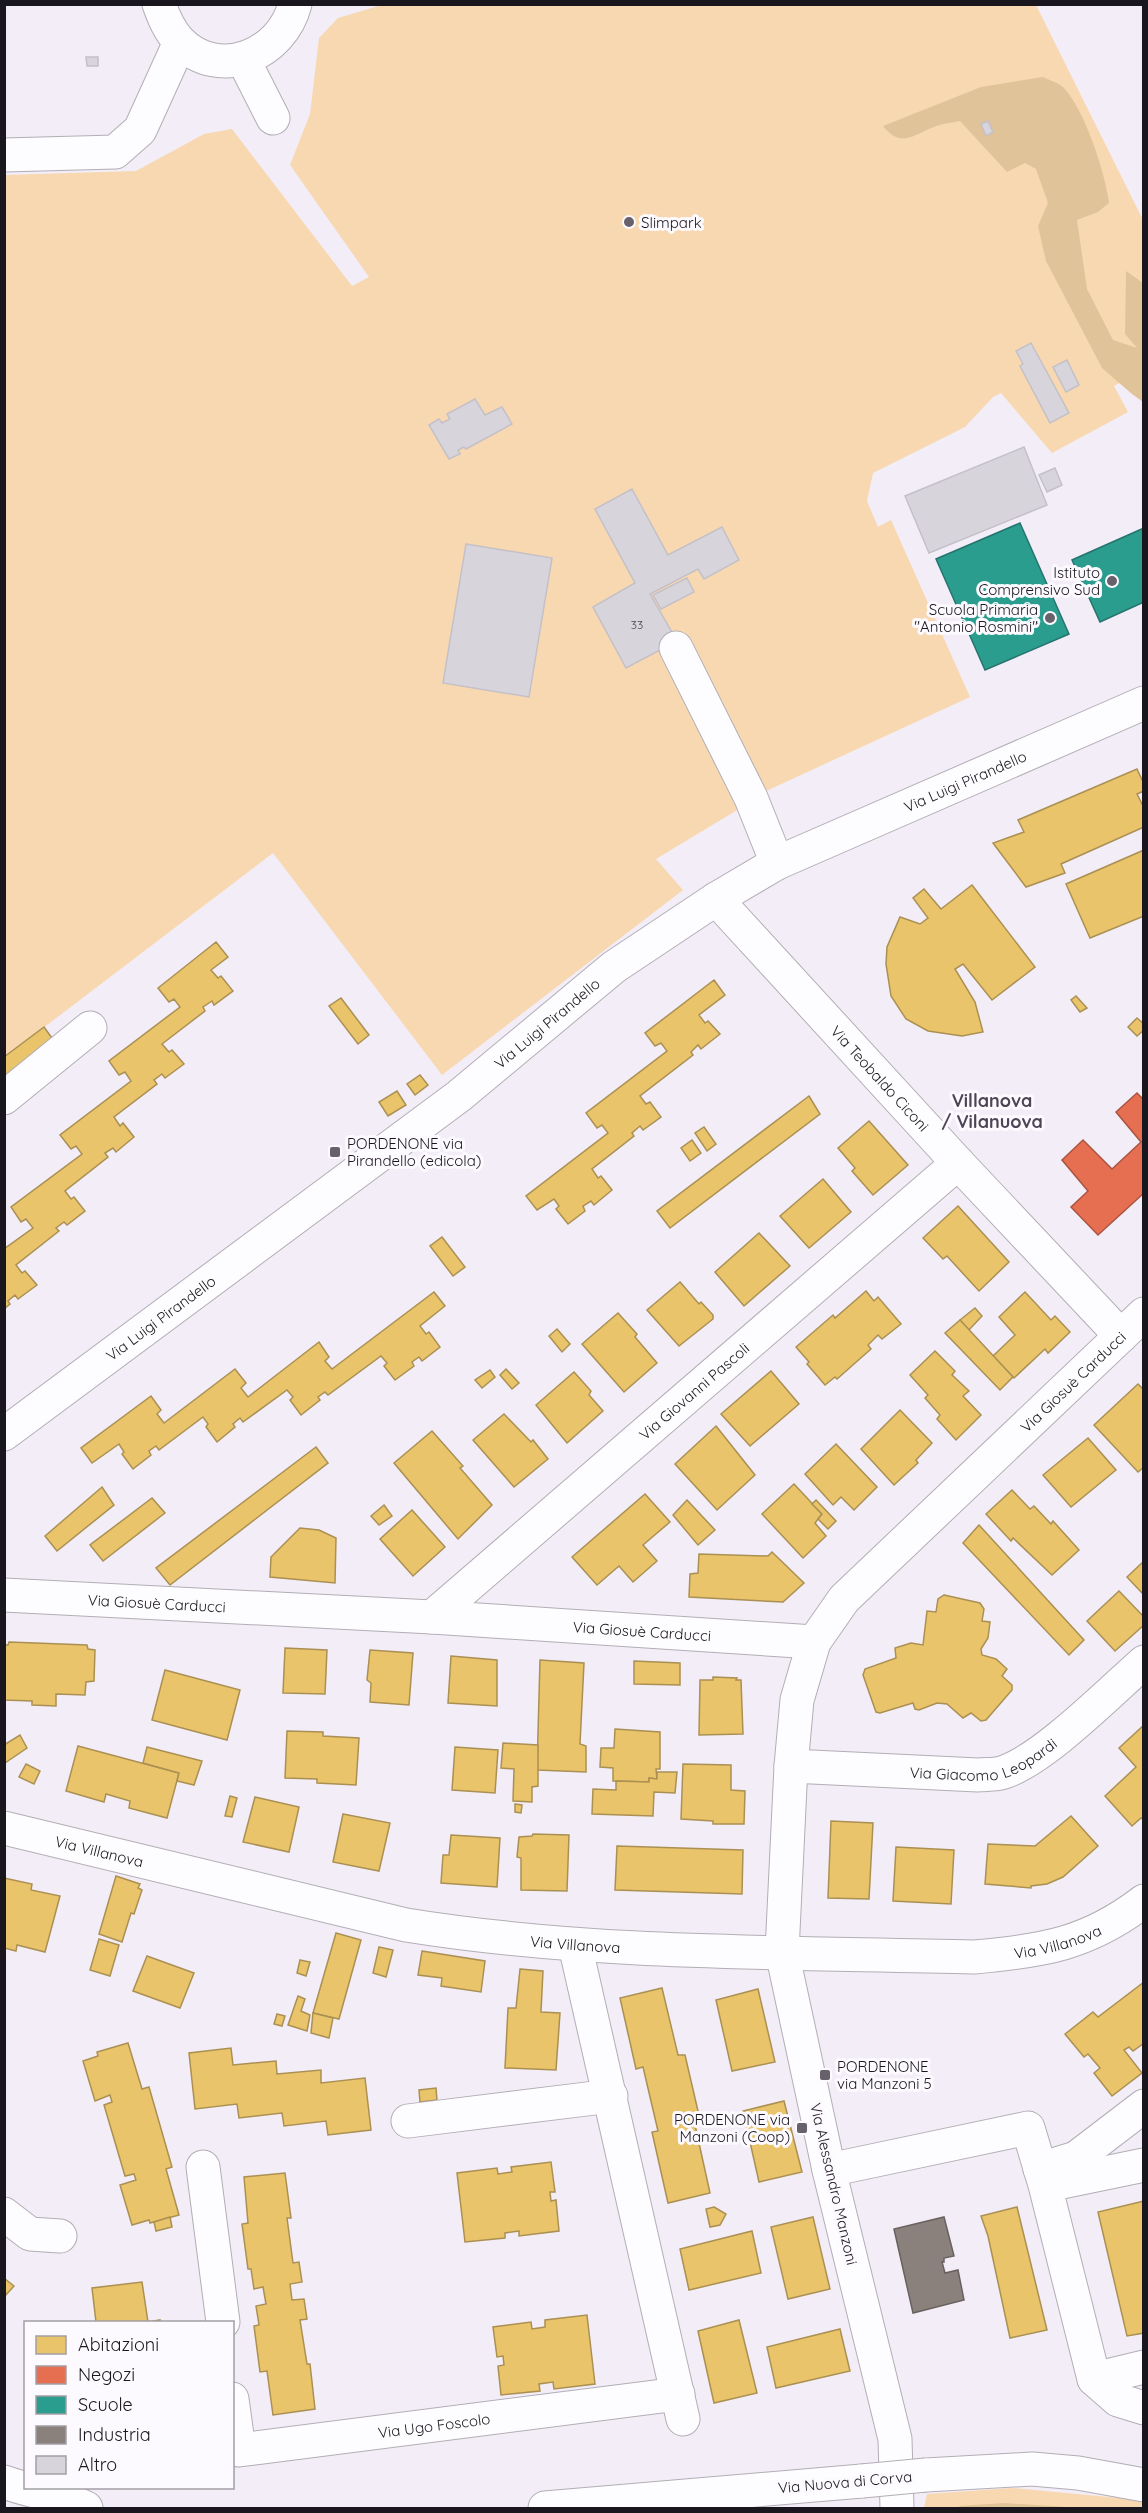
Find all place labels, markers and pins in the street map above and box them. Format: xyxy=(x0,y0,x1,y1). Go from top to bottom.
place label: Slimpark xyxy=(641,213,702,232)
marker: Slimpark xyxy=(622,215,636,229)
place label: Istituto Comprensivo Sud xyxy=(978,563,1100,599)
marker: Istituto Comprensivo Sud xyxy=(1105,574,1119,588)
place label: Scuola Primaria "Antonio Rosmini" xyxy=(914,600,1038,636)
marker: Scuola Primaria "Antonio Rosmini" xyxy=(1043,611,1057,625)
place label: PORDENONE via Pirandello (edicola) xyxy=(347,1134,481,1170)
marker: PORDENONE via Pirandello (edicola) xyxy=(328,1145,342,1159)
place label: PORDENONE via Manzoni 5 xyxy=(837,2057,932,2093)
marker: PORDENONE via Manzoni 5 xyxy=(818,2068,832,2082)
place label: PORDENONE via Manzoni (Coop) xyxy=(674,2110,790,2146)
marker: PORDENONE via Manzoni (Coop) xyxy=(795,2121,809,2135)

